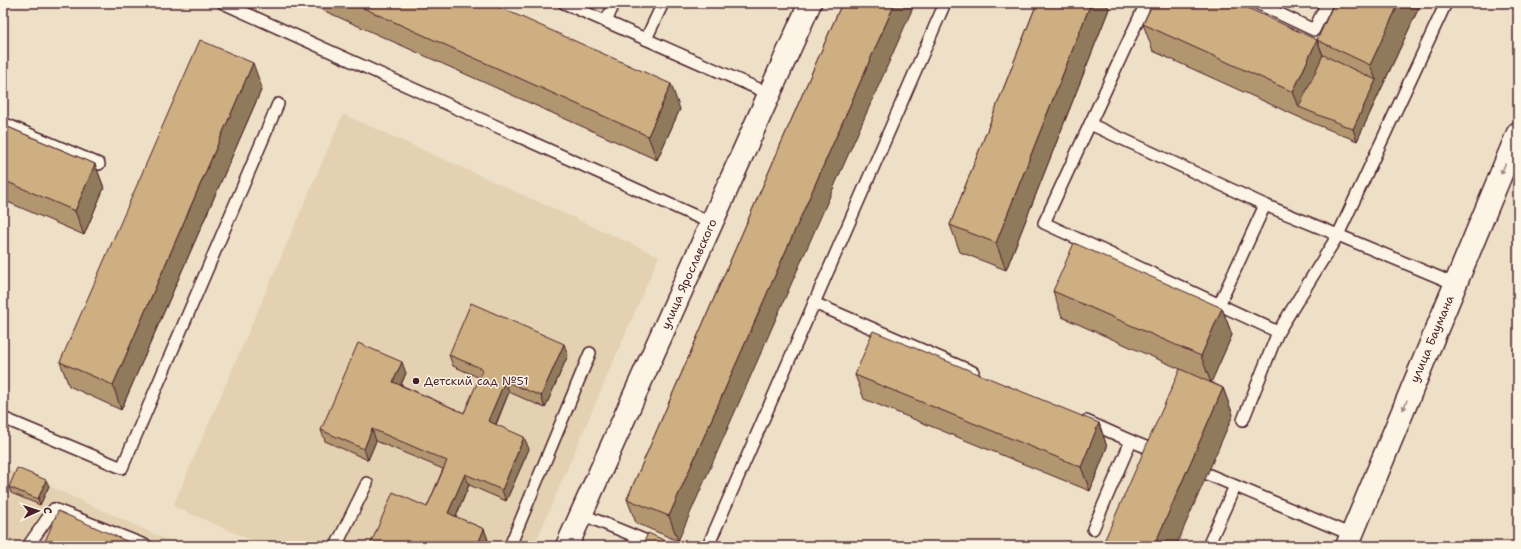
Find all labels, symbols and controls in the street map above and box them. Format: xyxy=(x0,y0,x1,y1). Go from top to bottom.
one-way arrow xyxy=(1500,163,1506,174)
street label: улица Ярославского xyxy=(657,216,721,332)
street label: улица Баумана xyxy=(1406,292,1458,385)
place label: Детский сад №51 xyxy=(424,373,528,389)
marker: Детский сад №51 xyxy=(411,376,421,386)
one-way arrow xyxy=(1401,399,1408,411)
north arrow xyxy=(18,491,58,531)
text: С xyxy=(40,507,55,515)

